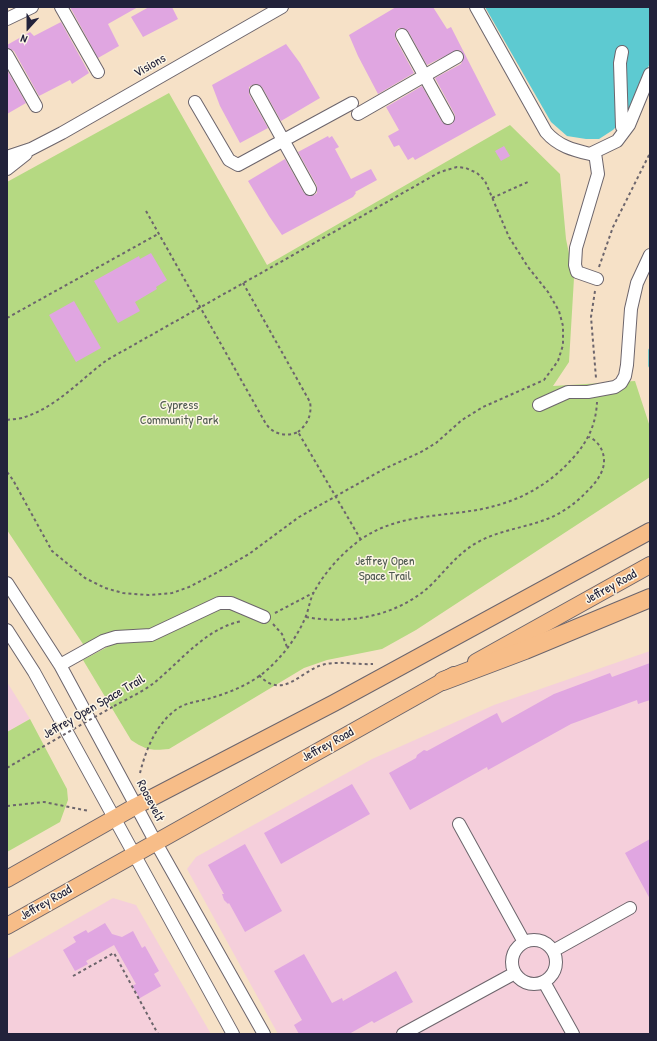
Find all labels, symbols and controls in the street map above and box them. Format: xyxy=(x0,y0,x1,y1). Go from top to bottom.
north arrow xyxy=(8,8,48,48)
text: N xyxy=(18,32,29,47)
street label: Visions xyxy=(131,51,169,81)
park label: Cypress Community Park xyxy=(140,398,218,429)
park label: Jeffrey Open Space Trail xyxy=(355,554,415,585)
street label: Jeffrey Road xyxy=(582,566,640,608)
street label: Jeffrey Open Space Trail xyxy=(40,672,148,742)
street label: Jeffrey Road xyxy=(299,724,357,766)
street label: Roosevelt xyxy=(133,778,167,824)
street label: Jeffrey Road xyxy=(18,882,74,924)

